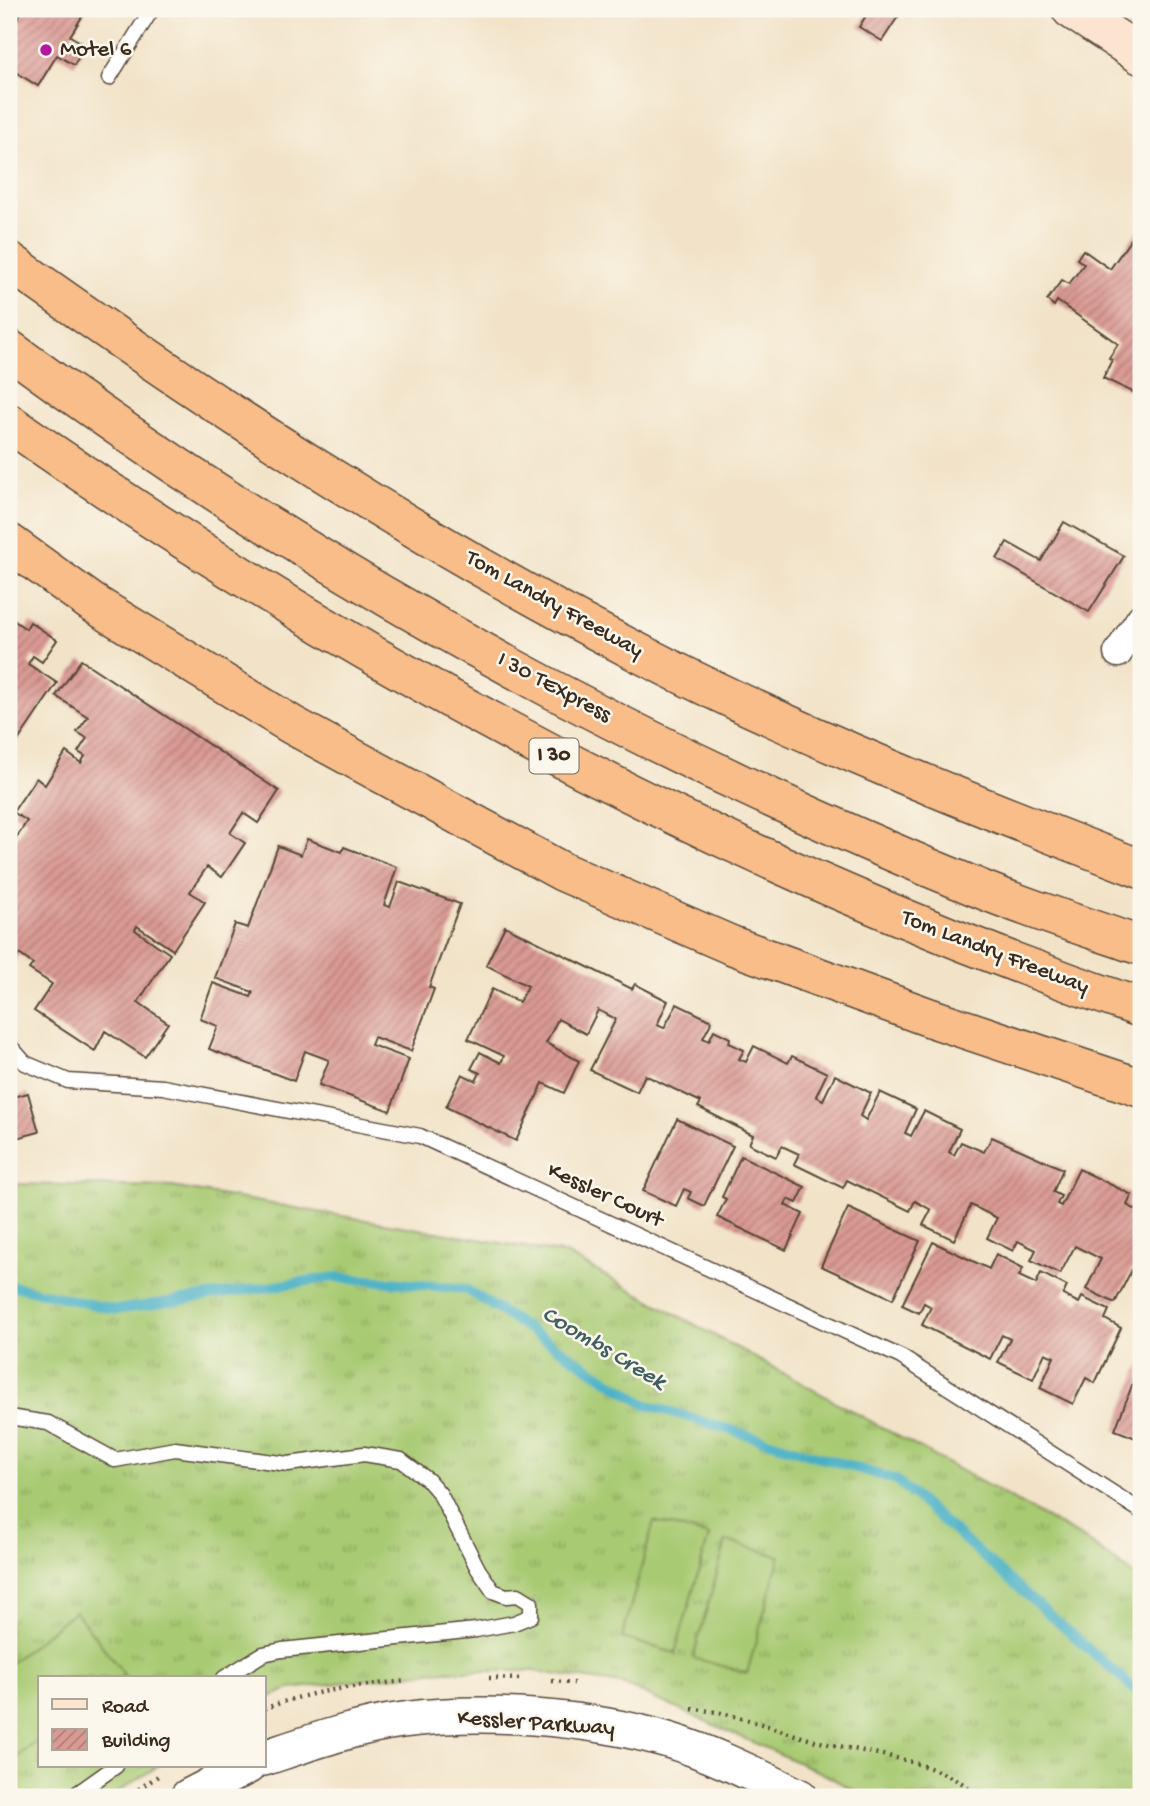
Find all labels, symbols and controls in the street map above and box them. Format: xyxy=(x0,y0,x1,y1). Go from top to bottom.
place label: Motel 6 xyxy=(60,37,132,64)
marker: Motel 6 xyxy=(38,42,54,58)
street label: Tom Landry Freeway xyxy=(459,544,647,665)
street label: I 30 TEXpress xyxy=(492,647,616,730)
road number: I 30 xyxy=(530,738,578,774)
street label: Tom Landry Freeway xyxy=(896,904,1093,1001)
street label: Kessler Court xyxy=(543,1157,669,1235)
water label: Coombs Creek xyxy=(536,1301,672,1398)
legend xyxy=(38,1676,266,1768)
text: Road xyxy=(102,1696,150,1721)
street label: Kessler Parkway xyxy=(456,1705,616,1743)
text: Building xyxy=(101,1730,171,1755)

